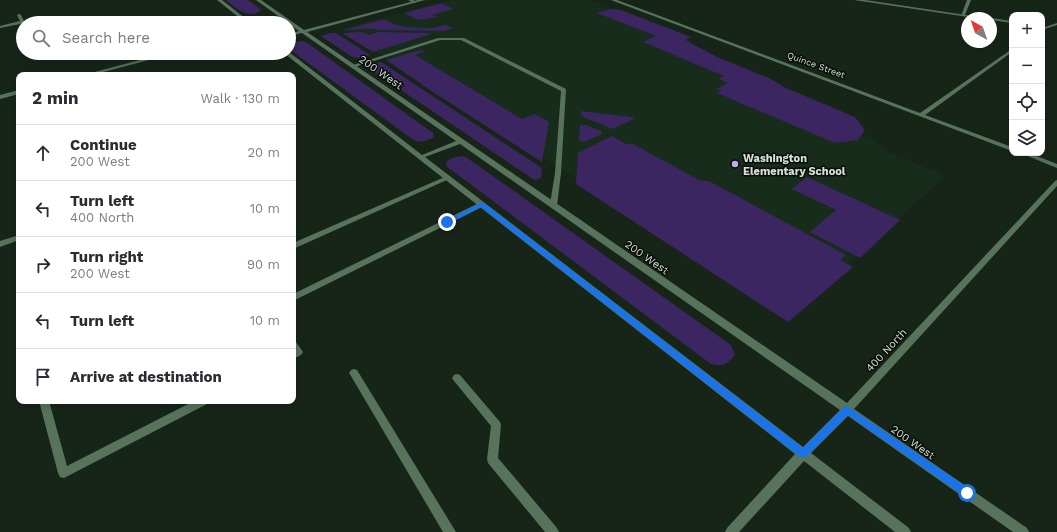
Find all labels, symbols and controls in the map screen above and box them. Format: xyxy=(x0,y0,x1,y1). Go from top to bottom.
north arrow xyxy=(961,12,997,48)
map controls xyxy=(1009,12,1045,156)
button: + xyxy=(1009,12,1045,48)
search box xyxy=(16,16,296,60)
icon: search xyxy=(30,27,52,49)
text: Search here xyxy=(62,29,150,47)
button: − xyxy=(1009,48,1045,84)
street label: Quince Street xyxy=(786,50,846,80)
street label: 200 West xyxy=(356,53,405,92)
button: locate xyxy=(1009,84,1045,120)
text: 2 min xyxy=(32,88,78,108)
text: Walk · 130 m xyxy=(201,91,280,106)
button: layers xyxy=(1009,120,1045,156)
text: Continue xyxy=(70,136,137,154)
icon: ahead xyxy=(32,142,54,164)
text: 20 m xyxy=(248,145,280,160)
place label: Washington Elementary School xyxy=(743,152,846,178)
text: 200 West xyxy=(70,154,130,169)
marker: Washington Elementary School xyxy=(730,159,740,169)
text: Turn left xyxy=(70,192,134,210)
icon: left xyxy=(32,198,54,220)
text: 10 m xyxy=(250,201,280,216)
text: 400 North xyxy=(70,210,134,225)
route end xyxy=(438,213,456,231)
street label: 200 West xyxy=(622,238,671,277)
text: Turn right xyxy=(70,248,143,266)
icon: right xyxy=(32,254,54,276)
text: 90 m xyxy=(247,257,280,272)
text: 200 West xyxy=(70,266,130,281)
icon: left xyxy=(32,310,54,332)
text: Turn left xyxy=(70,312,134,330)
text: 10 m xyxy=(250,313,280,328)
street label: 400 North xyxy=(863,326,910,375)
icon: arrive xyxy=(32,366,54,388)
text: Arrive at destination xyxy=(70,368,222,386)
street label: 200 West xyxy=(888,423,937,462)
route start xyxy=(958,484,976,502)

